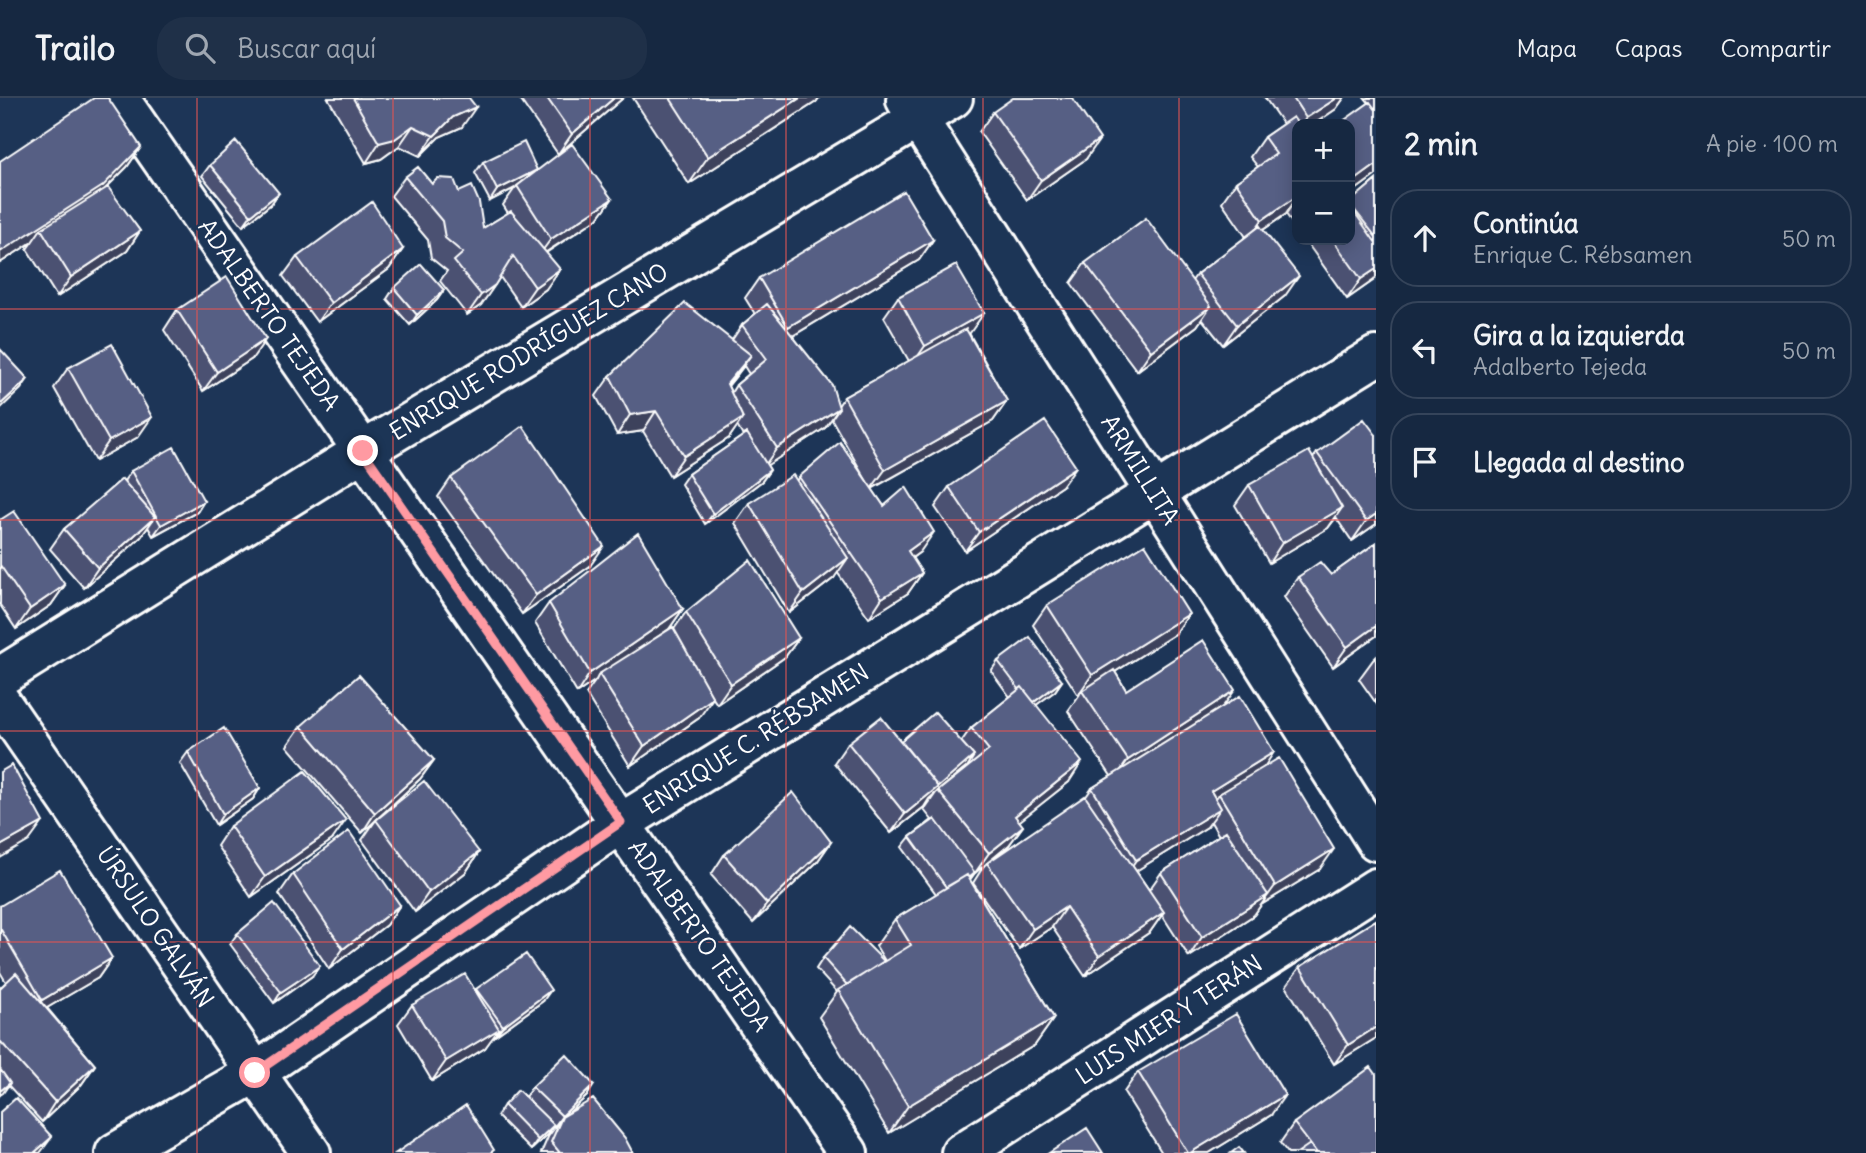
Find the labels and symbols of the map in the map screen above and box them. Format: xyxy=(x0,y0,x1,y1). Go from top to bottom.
street label: ADALBERTO TEJEDA xyxy=(192,213,347,416)
street label: ENRIQUE RODRÍGUEZ CANO xyxy=(384,256,673,446)
street label: ARMILLITA xyxy=(1095,409,1186,530)
route end xyxy=(347,435,378,466)
street label: ENRIQUE C. RÉBSAMEN xyxy=(637,656,874,820)
street label: ADALBERTO TEJEDA xyxy=(622,834,777,1037)
street label: ÚRSULO GALVÁN xyxy=(91,840,221,1013)
street label: LUIS MIER Y TERÁN xyxy=(1070,948,1267,1091)
route start xyxy=(239,1057,270,1088)

